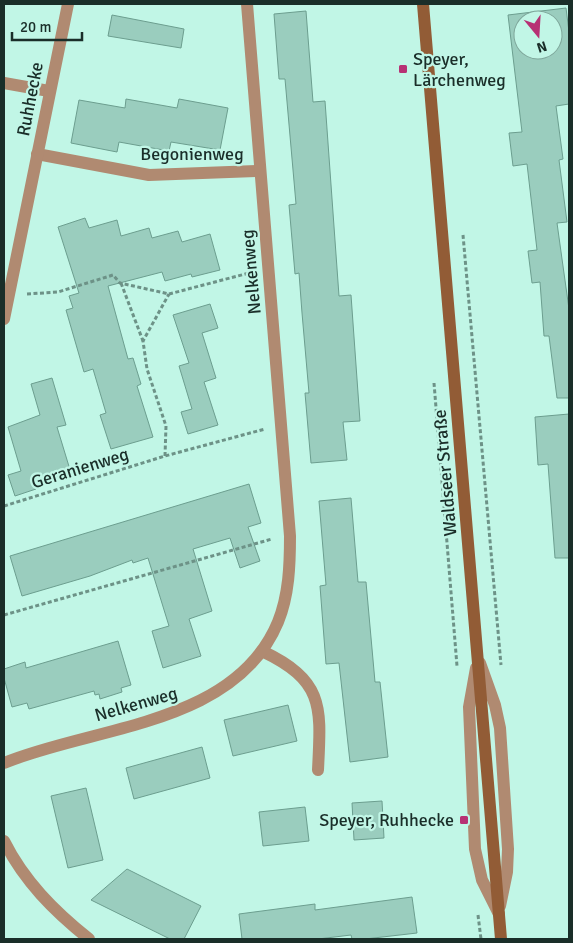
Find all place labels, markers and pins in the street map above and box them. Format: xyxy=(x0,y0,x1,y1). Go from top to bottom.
place label: Speyer, Lärchenweg xyxy=(413,48,506,91)
marker: Speyer, Lärchenweg xyxy=(397,63,409,75)
place label: Speyer, Ruhhecke xyxy=(319,809,454,831)
marker: Speyer, Ruhhecke xyxy=(458,814,470,826)

